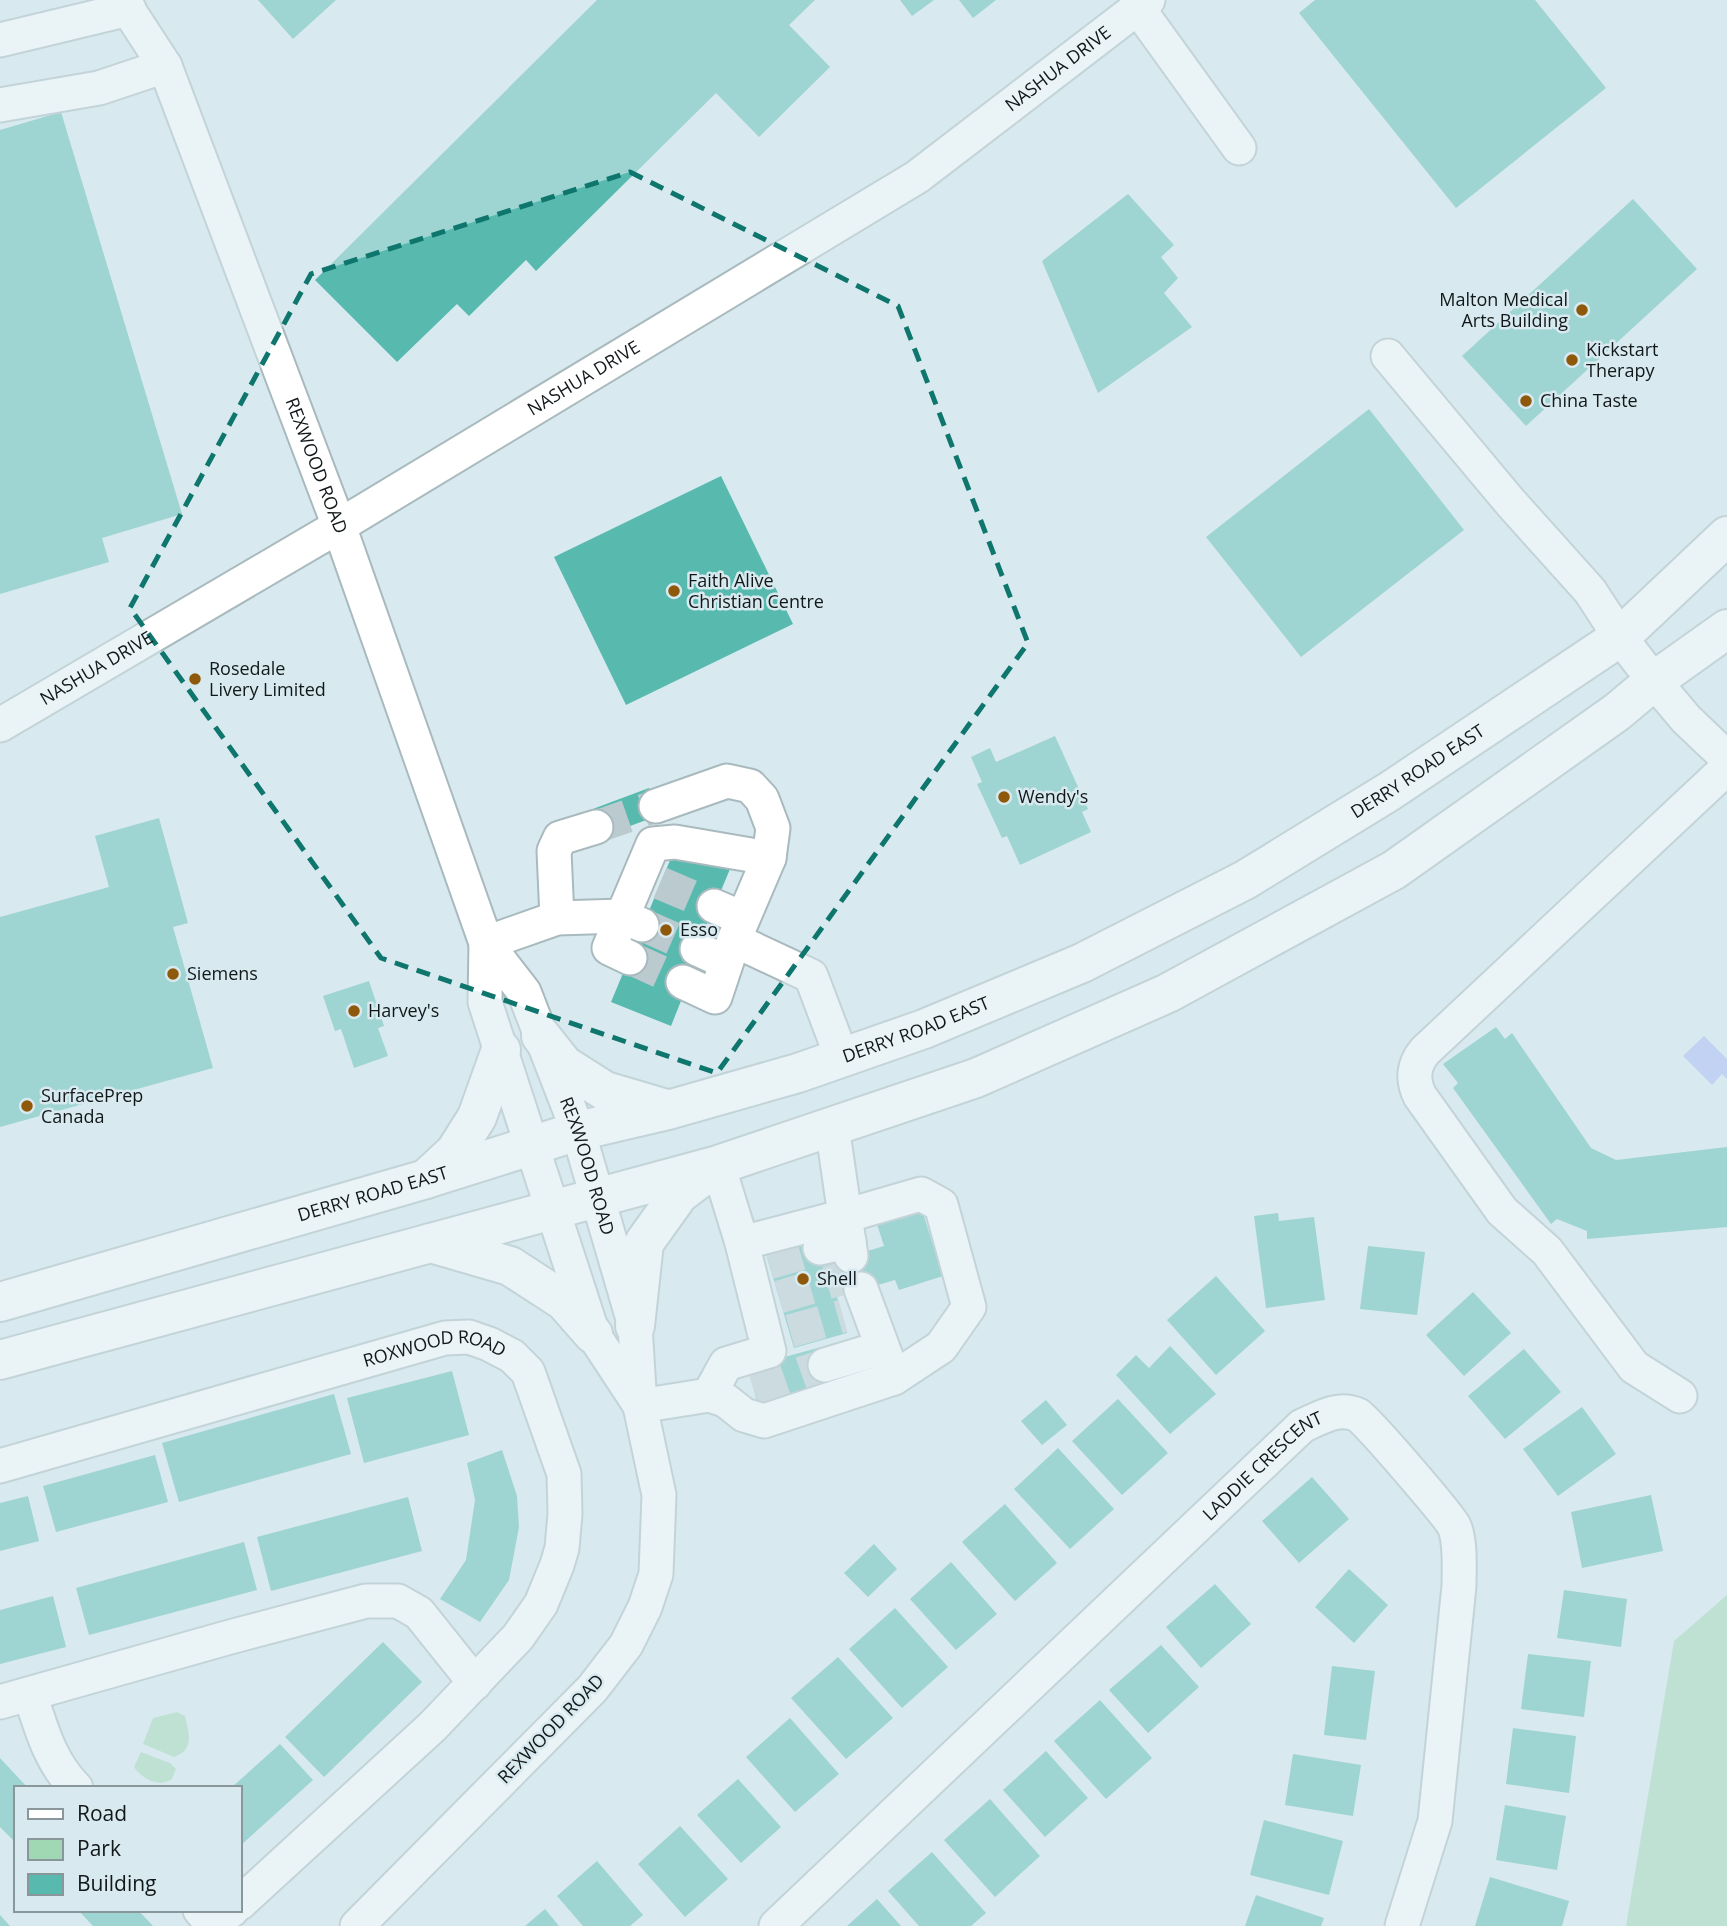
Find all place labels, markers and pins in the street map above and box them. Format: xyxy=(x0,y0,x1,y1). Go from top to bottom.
place label: Malton Medical Arts Building xyxy=(1439,287,1568,332)
marker: Malton Medical Arts Building xyxy=(1574,302,1590,318)
place label: Kickstart Therapy xyxy=(1586,337,1658,382)
marker: Kickstart Therapy xyxy=(1564,352,1580,368)
place label: China Taste xyxy=(1540,388,1638,412)
marker: China Taste xyxy=(1518,393,1534,409)
place label: Faith Alive Christian Centre xyxy=(688,568,824,613)
marker: Faith Alive Christian Centre xyxy=(666,583,682,599)
place label: Rosedale Livery Limited xyxy=(209,656,326,701)
marker: Rosedale Livery Limited xyxy=(187,671,203,687)
place label: Wendy's xyxy=(1018,784,1088,808)
marker: Wendy's xyxy=(996,789,1012,805)
place label: Esso xyxy=(680,917,718,941)
marker: Esso xyxy=(658,922,674,938)
place label: Siemens xyxy=(187,961,258,985)
marker: Siemens xyxy=(165,966,181,982)
place label: Harvey's xyxy=(368,998,439,1022)
marker: Harvey's xyxy=(346,1003,362,1019)
place label: SurfacePrep Canada xyxy=(41,1083,143,1128)
marker: SurfacePrep Canada xyxy=(19,1098,35,1114)
place label: Shell xyxy=(817,1266,857,1290)
marker: Shell xyxy=(795,1271,811,1287)

